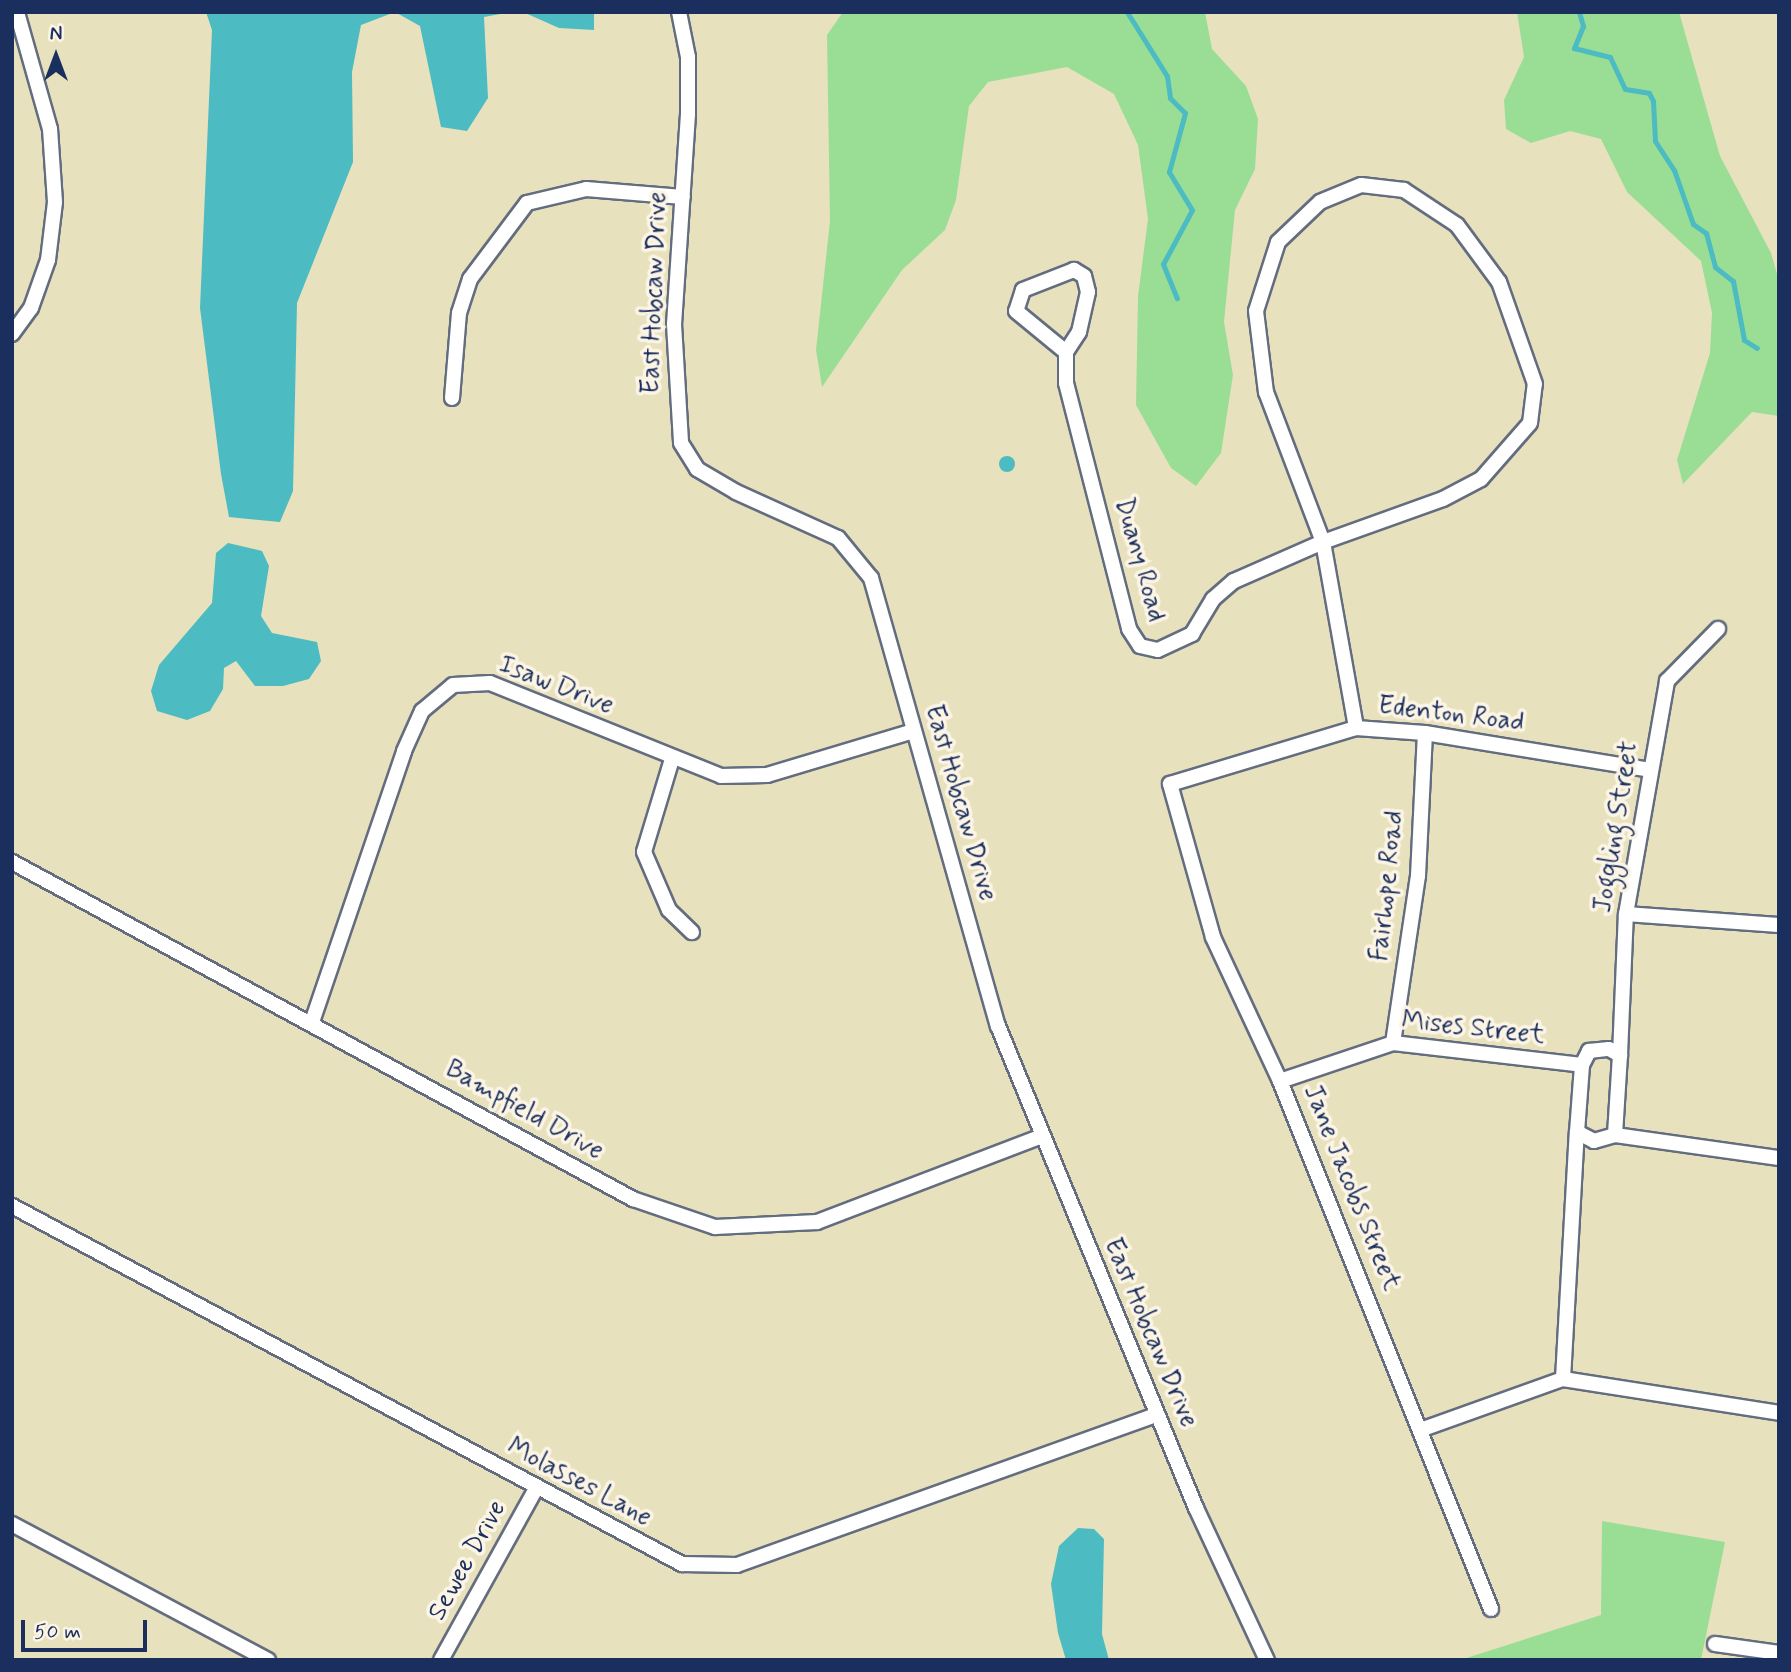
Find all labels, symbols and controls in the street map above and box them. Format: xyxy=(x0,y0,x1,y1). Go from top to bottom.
north arrow xyxy=(21,21,91,91)
text: N xyxy=(50,22,62,47)
street label: East Hobcaw Drive xyxy=(636,192,674,394)
street label: Duany Road xyxy=(1106,495,1172,625)
street label: Isaw Drive xyxy=(495,650,617,722)
street label: Edenton Road xyxy=(1376,691,1526,739)
street label: East Hobcaw Drive xyxy=(917,702,1003,904)
street label: Joggling Street xyxy=(1588,740,1646,914)
street label: Fairhope Road xyxy=(1365,810,1411,962)
street label: Mises Street xyxy=(1400,1006,1546,1052)
street label: Bampfield Drive xyxy=(440,1055,608,1167)
street label: Jane Jacobs Street xyxy=(1295,1081,1407,1295)
street label: East Hobcaw Drive xyxy=(1096,1234,1204,1432)
street label: Molasses Lane xyxy=(500,1431,658,1535)
street label: Sewee Drive xyxy=(422,1496,514,1626)
scale bar xyxy=(24,1606,150,1650)
text: 50 m xyxy=(34,1618,81,1646)

